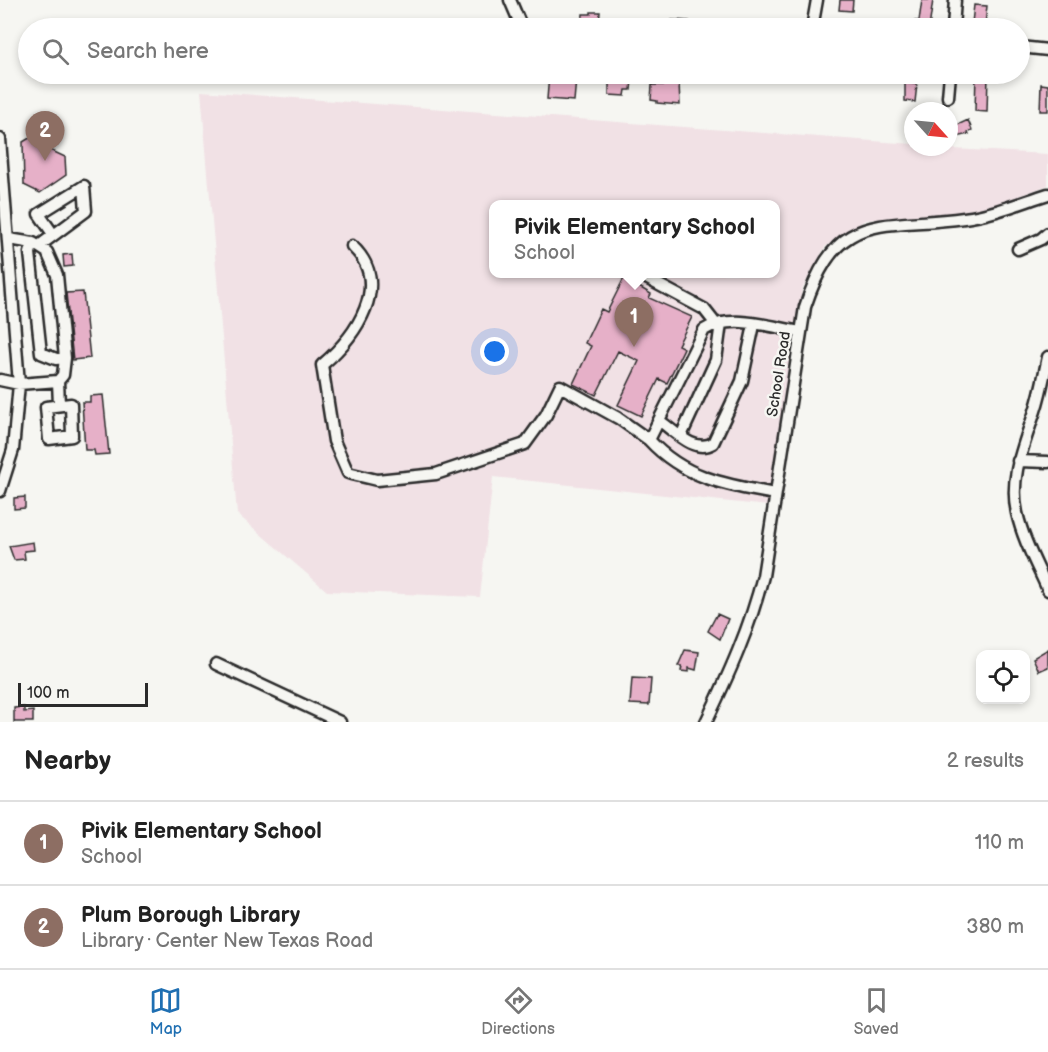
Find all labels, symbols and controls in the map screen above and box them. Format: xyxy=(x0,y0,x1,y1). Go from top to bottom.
search box xyxy=(18,18,1030,84)
icon: search xyxy=(39,35,72,68)
text: Search here xyxy=(87,38,209,65)
north arrow xyxy=(904,102,958,156)
pin: 2 xyxy=(26,112,64,161)
popup xyxy=(489,200,780,278)
text: Pivik Elementary School xyxy=(514,214,755,241)
text: School xyxy=(514,241,575,265)
pin: 1 xyxy=(614,298,654,347)
street label: School Road xyxy=(763,330,795,418)
your location xyxy=(480,337,509,366)
map controls xyxy=(976,650,1030,704)
button: locate xyxy=(976,650,1030,704)
scale bar xyxy=(18,680,148,708)
text: 100 m xyxy=(27,684,70,703)
text: Nearby xyxy=(24,746,111,777)
text: 2 results xyxy=(947,749,1024,773)
text: Pivik Elementary School xyxy=(81,818,322,845)
text: 1 xyxy=(39,831,48,855)
text: 110 m xyxy=(975,831,1024,855)
text: School xyxy=(81,845,142,869)
text: Plum Borough Library xyxy=(81,902,300,929)
text: 2 xyxy=(38,915,49,939)
text: 380 m xyxy=(966,915,1024,939)
text: Library · Center New Texas Road xyxy=(81,929,373,953)
tab: Map xyxy=(149,984,182,1039)
tab: Directions xyxy=(481,984,555,1039)
tab: Saved xyxy=(854,984,899,1039)

